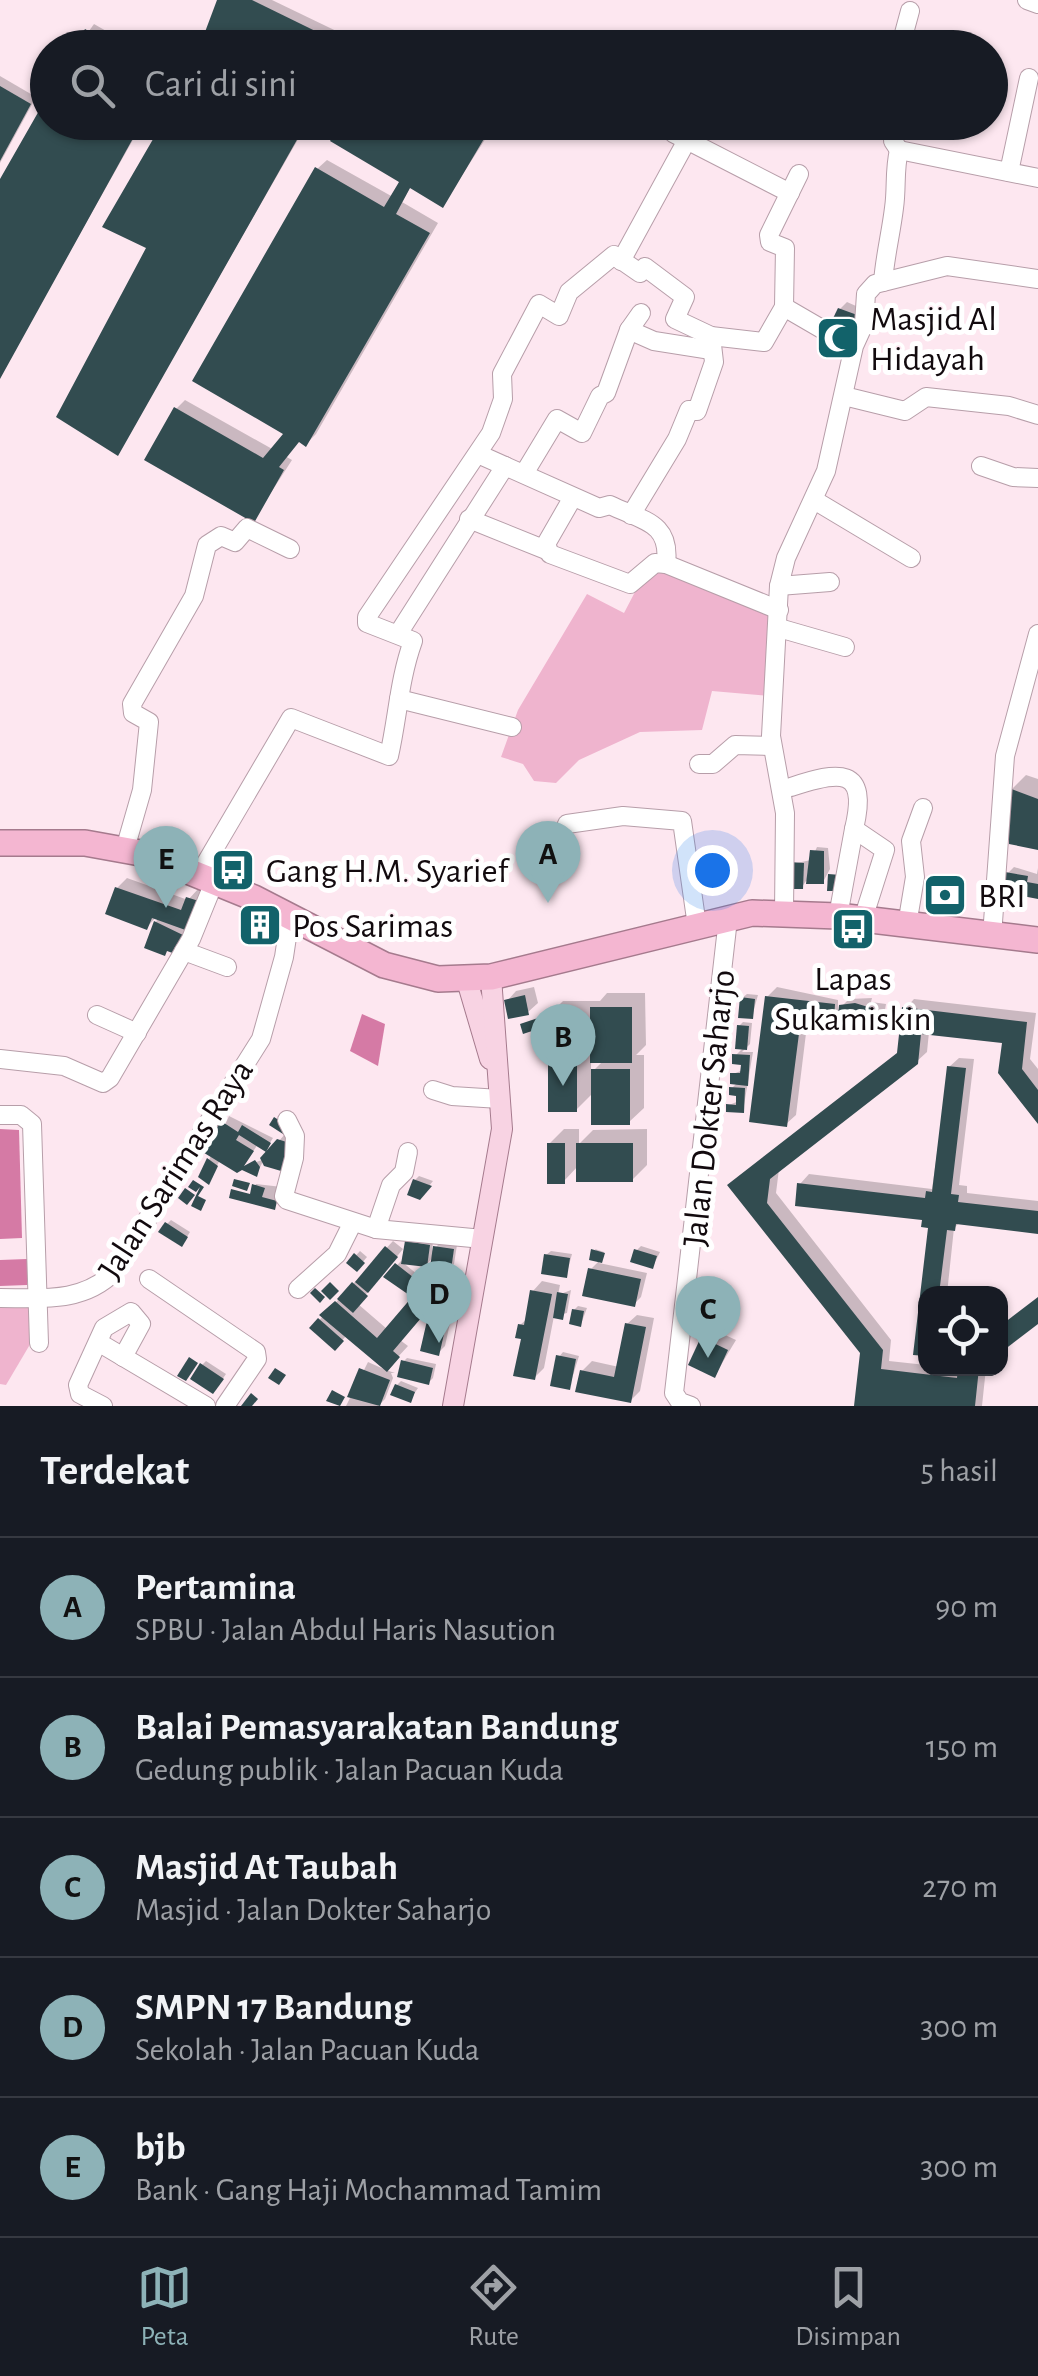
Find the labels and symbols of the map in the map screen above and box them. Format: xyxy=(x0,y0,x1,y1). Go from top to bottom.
place label: Masjid Al Hidayah xyxy=(870,302,997,377)
mosque icon: Masjid Al Hidayah xyxy=(815,315,861,361)
pin: A xyxy=(516,820,580,903)
pin: E xyxy=(134,826,198,908)
your location xyxy=(687,845,738,896)
bus stop icon: Gang H.M. Syarief xyxy=(210,847,256,893)
place label: Gang H.M. Syarief xyxy=(266,854,511,889)
bank icon: BRI xyxy=(922,872,968,918)
place label: BRI xyxy=(978,879,1026,914)
building icon: Pos Sarimas xyxy=(237,902,283,948)
bus stop icon: Lapas Sukamiskin xyxy=(830,906,876,952)
place label: Pos Sarimas xyxy=(292,909,453,944)
place label: Lapas Sukamiskin xyxy=(774,962,932,1037)
street label: Jalan Dokter Saharjo xyxy=(678,968,741,1248)
pin: B xyxy=(530,1004,596,1086)
street label: Jalan Sarimas Raya xyxy=(92,1054,260,1286)
pin: D xyxy=(406,1260,472,1343)
pin: C xyxy=(676,1276,740,1358)

